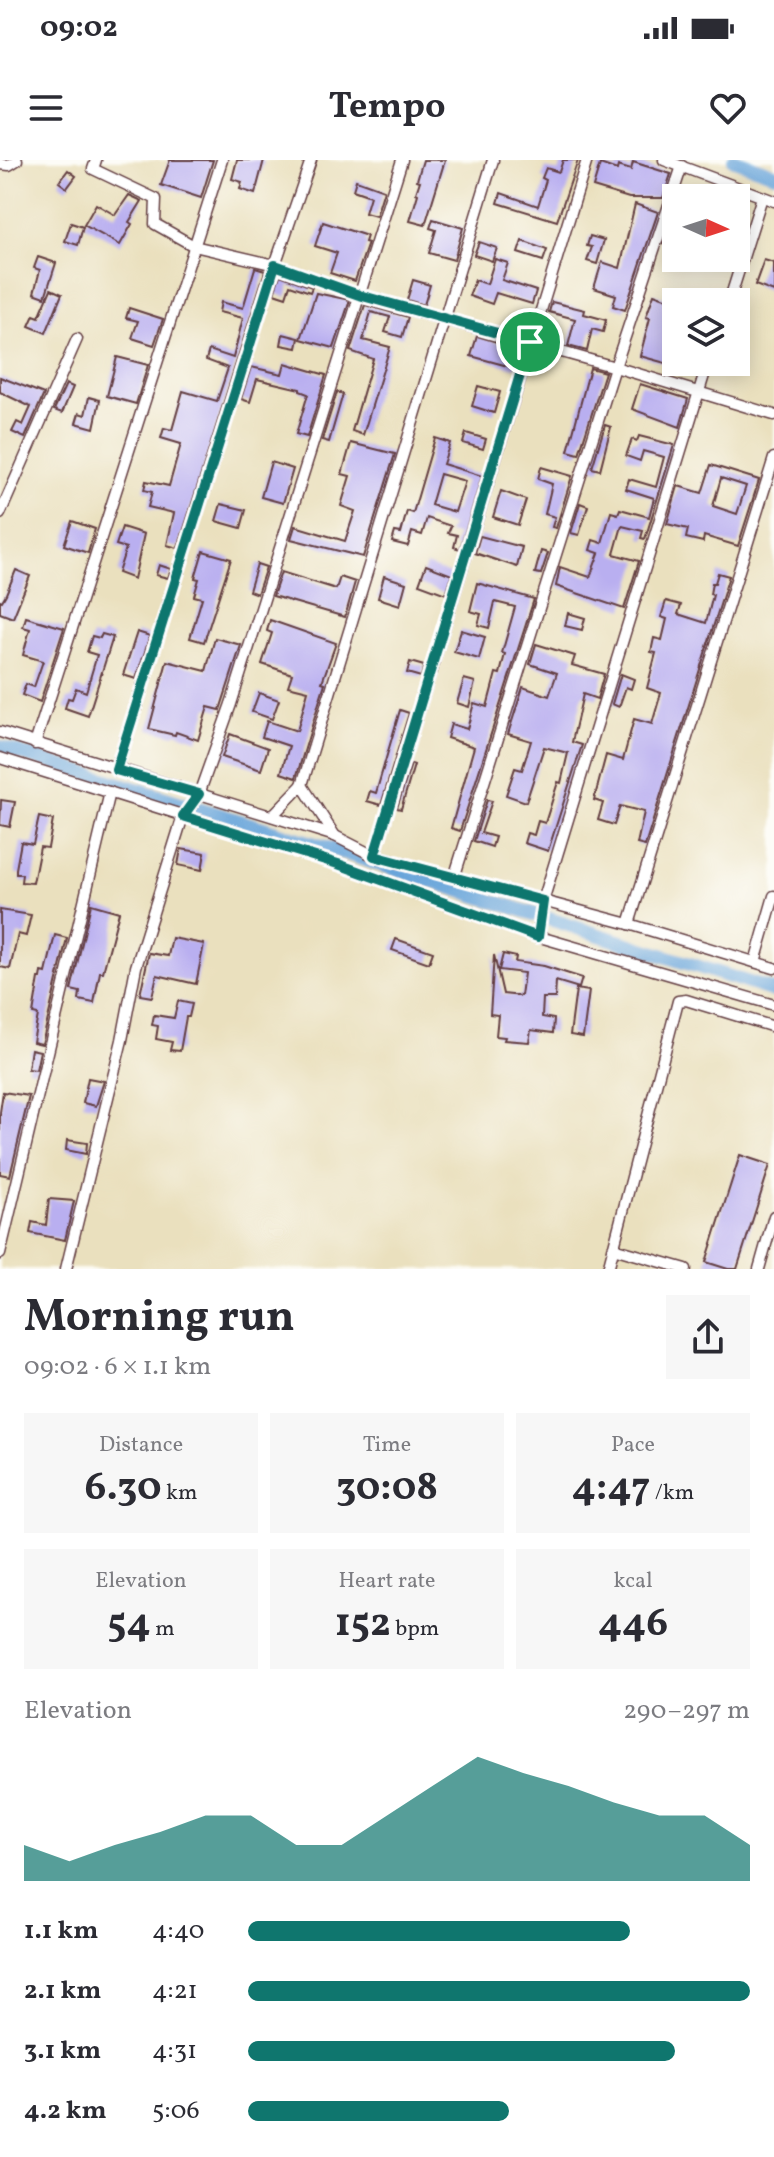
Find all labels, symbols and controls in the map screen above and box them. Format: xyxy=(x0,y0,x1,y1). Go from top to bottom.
text: 09:02 xyxy=(40,7,118,49)
text: Tempo xyxy=(328,83,446,133)
icon: menu xyxy=(24,86,68,130)
icon: heart xyxy=(706,86,750,130)
north arrow xyxy=(662,184,750,272)
map controls xyxy=(662,184,750,376)
button: layers xyxy=(662,288,750,376)
pin xyxy=(496,308,564,376)
icon: arrive xyxy=(508,320,552,364)
text: Morning run xyxy=(24,1288,295,1349)
button: share xyxy=(666,1295,750,1379)
text: 09:02 · 6 × 1.1 km xyxy=(24,1349,211,1385)
text: Distance xyxy=(99,1430,183,1461)
text: Time xyxy=(363,1430,411,1461)
text: Pace xyxy=(611,1430,655,1461)
text: 6.30 xyxy=(85,1461,162,1517)
text: 30:08 xyxy=(336,1461,438,1517)
text: 4:47 xyxy=(572,1461,650,1517)
text: km xyxy=(162,1478,197,1509)
text: /km xyxy=(650,1478,694,1509)
text: Elevation xyxy=(95,1566,187,1597)
text: Heart rate xyxy=(338,1566,436,1597)
text: kcal xyxy=(613,1566,653,1597)
text: 54 xyxy=(107,1597,151,1653)
text: 152 xyxy=(335,1597,391,1653)
text: 446 xyxy=(598,1597,668,1653)
text: m xyxy=(151,1614,175,1645)
text: bpm xyxy=(391,1614,439,1645)
text: Elevation xyxy=(24,1693,132,1729)
text: 290–297 m xyxy=(623,1693,750,1729)
text: 1.1 km xyxy=(24,1913,98,1949)
text: 4:40 xyxy=(152,1913,204,1949)
text: 2.1 km xyxy=(24,1973,101,2009)
text: 4:21 xyxy=(152,1973,198,2009)
text: 3.1 km xyxy=(24,2033,101,2069)
text: 4:31 xyxy=(152,2033,197,2069)
text: 4.2 km xyxy=(24,2093,107,2129)
text: 5:06 xyxy=(152,2093,200,2129)

